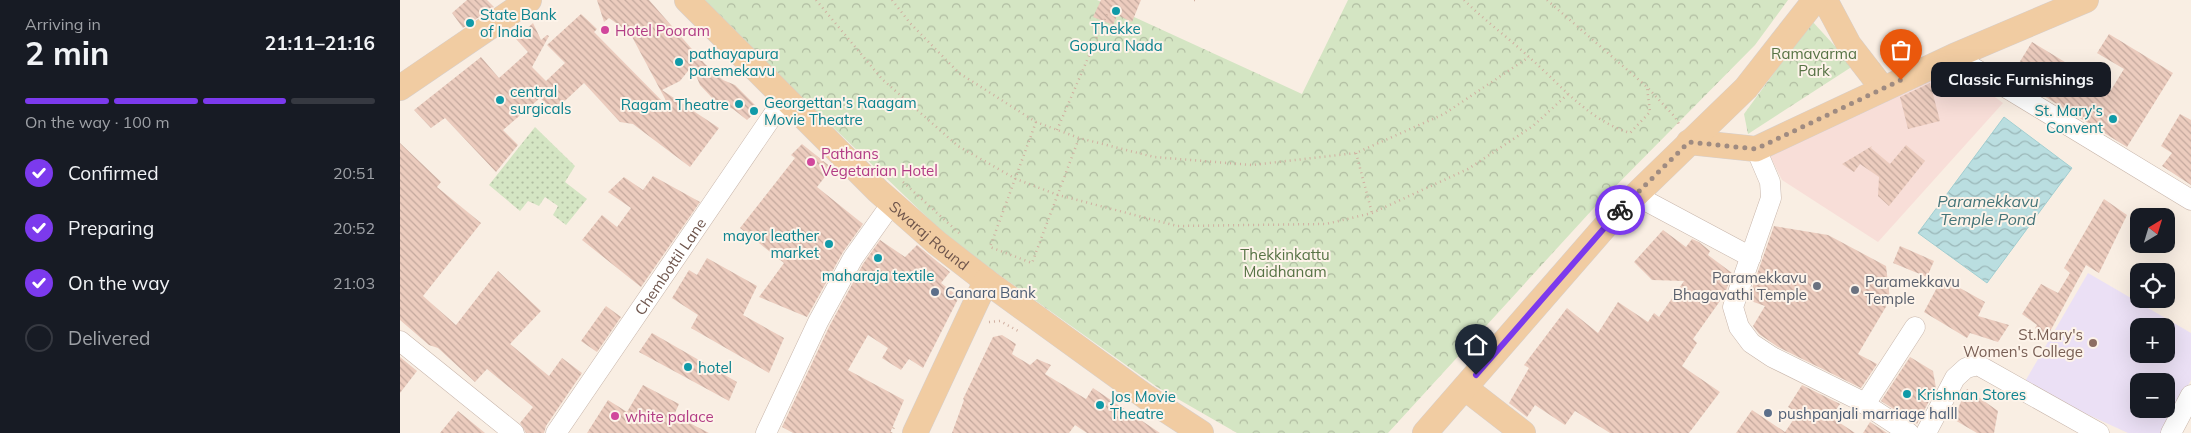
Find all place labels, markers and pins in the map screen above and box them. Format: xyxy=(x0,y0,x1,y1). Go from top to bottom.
place label: State Bank of India xyxy=(480,5,557,41)
marker: Thekke Gopura Nada xyxy=(1110,5,1122,17)
marker: State Bank of India xyxy=(464,17,476,29)
place label: Thekke Gopura Nada xyxy=(1069,19,1163,55)
place label: Hotel Pooram xyxy=(615,21,710,40)
marker: Hotel Pooram xyxy=(599,24,611,36)
pin xyxy=(1880,29,1922,80)
place label: pathayapura paremekavu xyxy=(689,44,779,80)
marker: pathayapura paremekavu xyxy=(673,56,685,68)
callout: Classic Furnishings xyxy=(1931,62,2111,98)
place label: central surgicals xyxy=(510,82,571,118)
place label: Georgettan's Raagam Movie Theatre xyxy=(764,93,917,129)
marker: central surgicals xyxy=(494,94,506,106)
place label: Ragam Theatre xyxy=(621,95,729,114)
marker: Ragam Theatre xyxy=(733,98,745,110)
place label: St. Mary's Convent xyxy=(2034,101,2103,137)
marker: Georgettan's Raagam Movie Theatre xyxy=(748,105,760,117)
marker: St. Mary's Convent xyxy=(2107,113,2119,125)
place label: Pathans Vegetarian Hotel xyxy=(821,144,938,180)
marker: Pathans Vegetarian Hotel xyxy=(805,156,817,168)
place label: mayor leather market xyxy=(723,226,820,262)
marker: mayor leather market xyxy=(823,238,835,250)
marker: maharaja textile xyxy=(872,252,884,264)
place label: maharaja textile xyxy=(822,266,934,285)
place label: Paramekkavu Bhagavathi Temple xyxy=(1673,268,1807,304)
place label: Paramekkavu Temple xyxy=(1865,272,1960,308)
marker: Paramekkavu Bhagavathi Temple xyxy=(1811,280,1823,292)
place label: Canara Bank xyxy=(945,283,1036,302)
marker: Paramekkavu Temple xyxy=(1849,284,1861,296)
marker: Canara Bank xyxy=(929,286,941,298)
pin xyxy=(1455,324,1497,375)
place label: St.Mary's Women's College xyxy=(1963,325,2083,361)
marker: St.Mary's Women's College xyxy=(2087,337,2099,349)
place label: hotel xyxy=(698,358,732,377)
marker: hotel xyxy=(682,361,694,373)
place label: Krishnan Stores xyxy=(1917,385,2026,404)
place label: Jos Movie Theatre xyxy=(1110,387,1176,423)
marker: Krishnan Stores xyxy=(1901,388,1913,400)
marker: Jos Movie Theatre xyxy=(1094,399,1106,411)
place label: pushpanjali marriage halll xyxy=(1778,404,1958,423)
place label: white palace xyxy=(625,407,714,426)
marker: pushpanjali marriage halll xyxy=(1762,407,1774,419)
marker: white palace xyxy=(609,410,621,422)

